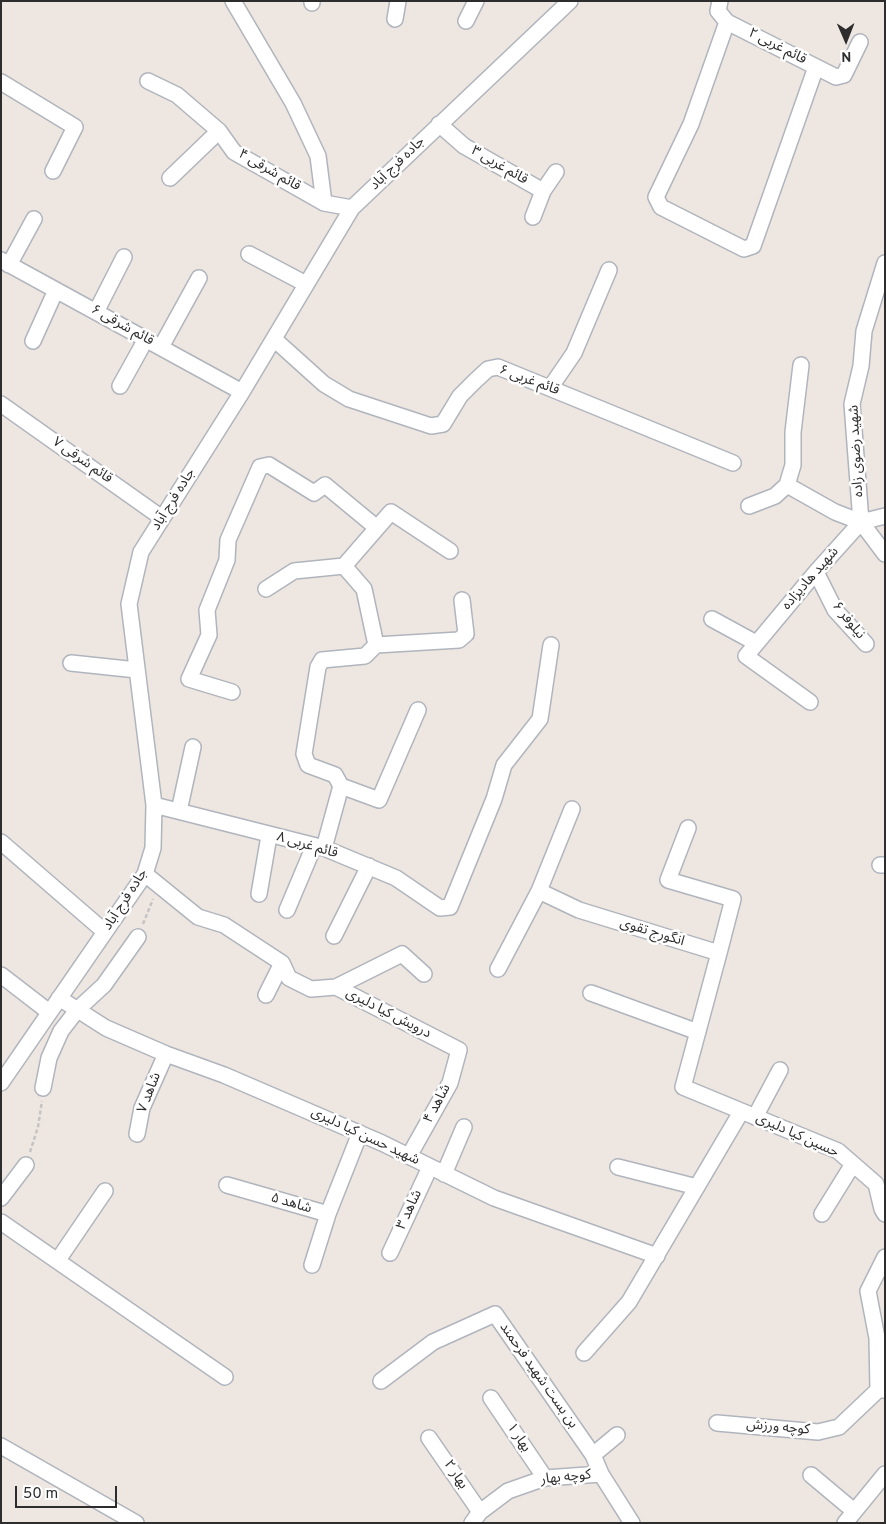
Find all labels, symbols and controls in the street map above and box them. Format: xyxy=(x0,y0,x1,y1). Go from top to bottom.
north arrow xyxy=(821,15,871,65)
street label: قائم غربی ۲ xyxy=(745,25,809,69)
text: N xyxy=(841,47,851,64)
street label: جاده فرج آباد xyxy=(367,134,429,194)
street label: قائم غربی ۳ xyxy=(468,143,530,189)
street label: قائم شرقی ۴ xyxy=(235,146,303,196)
street label: قائم شرقی ۶ xyxy=(88,302,156,350)
street label: قائم غربی ۶ xyxy=(497,362,561,400)
street label: شهید رضوی زاده xyxy=(846,404,868,498)
street label: قائم شرقی ۷ xyxy=(49,434,115,488)
street label: جاده فرج آباد xyxy=(148,466,200,534)
street label: شهید هادیزاده xyxy=(779,544,843,614)
street label: نیلوفر ۶ xyxy=(828,599,868,643)
street label: قائم غربی ۸ xyxy=(275,829,339,863)
street label: جاده فرج آباد xyxy=(100,866,152,934)
street label: انگورج تقوی xyxy=(618,915,686,951)
street label: درویش کیا دلیری xyxy=(343,985,433,1043)
street label: شاهد ۷ xyxy=(135,1070,165,1116)
street label: شاهد ۴ xyxy=(421,1082,455,1126)
street label: شهید حسن کیا دلیری xyxy=(308,1105,422,1169)
street label: حسین کیا دلیری xyxy=(753,1110,841,1162)
street label: شاهد ۳ xyxy=(394,1187,426,1233)
street label: شاهد ۵ xyxy=(269,1190,313,1218)
street label: بن بست شهید فرحمند xyxy=(495,1320,581,1432)
street label: کوچه ورزش xyxy=(746,1417,810,1439)
street label: بهار ۱ xyxy=(502,1420,534,1456)
street label: بهار ۲ xyxy=(439,1457,471,1493)
street label: کوچه بهار xyxy=(540,1467,592,1489)
scale bar xyxy=(18,1476,120,1508)
text: 50 m xyxy=(23,1485,58,1504)

